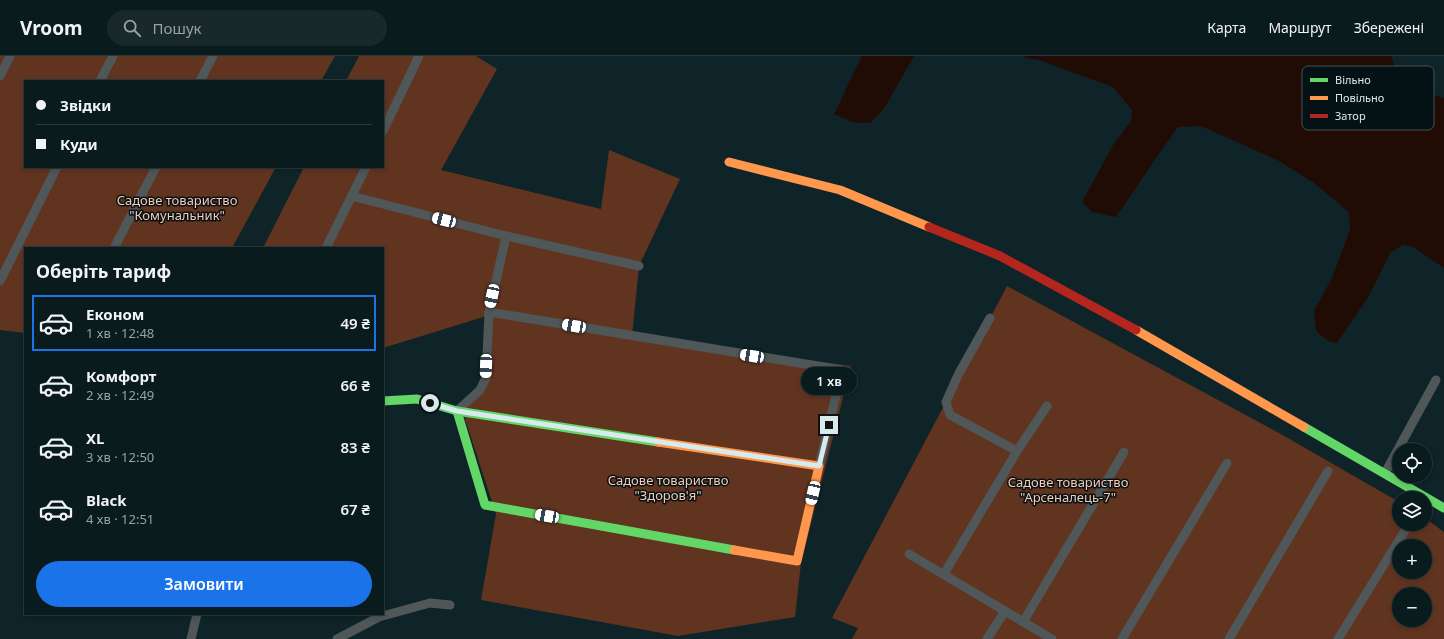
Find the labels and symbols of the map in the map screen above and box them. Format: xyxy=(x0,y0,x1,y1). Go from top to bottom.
legend xyxy=(1302,66,1434,130)
text: Вільно xyxy=(1335,72,1371,87)
text: Повільно xyxy=(1335,90,1384,105)
text: Затор xyxy=(1335,108,1366,123)
park label: Садове товариство "Комунальник" xyxy=(117,191,238,224)
car xyxy=(431,211,457,229)
car xyxy=(484,283,500,309)
car xyxy=(561,318,587,334)
car xyxy=(739,348,765,364)
car xyxy=(480,354,492,378)
callout: 1 хв xyxy=(801,367,857,395)
route start xyxy=(421,394,439,412)
route end xyxy=(820,416,838,434)
park label: Садове товариство "Здоров'я" xyxy=(608,471,729,504)
park label: Садове товариство "Арсеналець-7" xyxy=(1008,473,1129,506)
car xyxy=(804,480,822,506)
car xyxy=(534,508,560,524)

